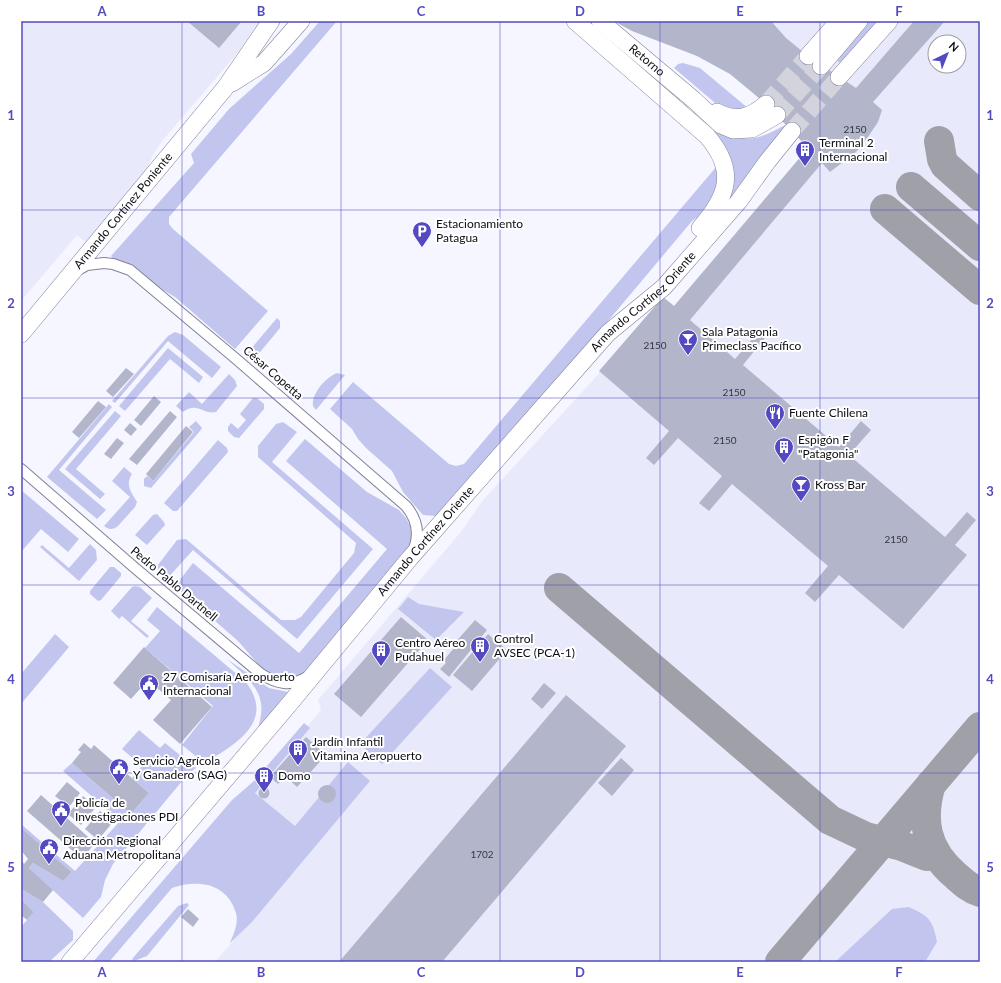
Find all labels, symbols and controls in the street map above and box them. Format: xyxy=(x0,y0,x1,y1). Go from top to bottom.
text: A xyxy=(96,3,107,19)
text: B xyxy=(257,3,266,19)
text: C xyxy=(417,3,426,19)
text: D xyxy=(575,3,585,19)
text: E xyxy=(736,3,744,19)
text: F xyxy=(895,3,903,19)
north arrow xyxy=(927,34,967,74)
text: N xyxy=(947,39,962,54)
street label: Retorno xyxy=(626,40,668,79)
text: 1 xyxy=(7,107,15,123)
text: 1 xyxy=(986,107,994,123)
house number: 2150 xyxy=(843,123,867,135)
place label: Terminal 2 Internacional xyxy=(819,135,887,164)
building icon: Terminal 2 Internacional xyxy=(794,139,816,167)
street label: Armando Cortínez Poniente xyxy=(70,149,175,272)
place label: Estacionamiento Patagua xyxy=(436,216,523,245)
parking icon: Estacionamiento Patagua xyxy=(411,220,433,248)
street label: Armando Cortínez Oriente xyxy=(587,248,699,355)
text: 2 xyxy=(7,295,15,311)
text: 2 xyxy=(986,295,994,311)
place label: Sala Patagonia Primeclass Pacífico xyxy=(702,324,802,353)
bar icon: Sala Patagonia Primeclass Pacífico xyxy=(677,328,699,356)
house number: 2150 xyxy=(643,339,667,351)
street label: César Copetta xyxy=(240,343,306,403)
house number: 2150 xyxy=(722,386,746,398)
restaurant icon: Fuente Chilena xyxy=(764,402,786,430)
place label: Fuente Chilena xyxy=(789,405,868,420)
place label: Espigón F "Patagonia" xyxy=(798,432,858,461)
house number: 2150 xyxy=(713,434,737,446)
building icon: Espigón F "Patagonia" xyxy=(773,436,795,464)
bar icon: Kross Bar xyxy=(790,474,812,502)
place label: Kross Bar xyxy=(815,477,866,492)
text: 3 xyxy=(7,483,15,499)
street label: Armando Cortínez Oriente xyxy=(374,483,477,599)
text: 3 xyxy=(986,483,994,499)
house number: 2150 xyxy=(884,533,908,545)
street label: Pedro Pablo Dartnell xyxy=(128,543,221,624)
place label: Control AVSEC (PCA-1) xyxy=(494,631,575,660)
place label: Centro Aéreo Pudahuel xyxy=(395,635,465,664)
building icon: Control AVSEC (PCA-1) xyxy=(469,635,491,663)
building icon: Centro Aéreo Pudahuel xyxy=(370,639,392,667)
place label: 27 Comisaría Aeropuerto Internacional xyxy=(163,669,295,698)
text: 4 xyxy=(7,671,15,687)
text: 4 xyxy=(986,671,994,687)
public building icon: 27 Comisaría Aeropuerto Internacional xyxy=(138,673,160,701)
place label: Jardín Infantil Vitamina Aeropuerto xyxy=(312,734,422,763)
building icon: Jardín Infantil Vitamina Aeropuerto xyxy=(287,738,309,766)
place label: Servicio Agrícola Y Ganadero (SAG) xyxy=(133,753,227,782)
public building icon: Servicio Agrícola Y Ganadero (SAG) xyxy=(108,757,130,785)
building icon: Domo xyxy=(253,765,275,793)
place label: Domo xyxy=(278,768,311,783)
place label: Policía de Investigaciones PDI xyxy=(75,795,178,824)
public building icon: Policía de Investigaciones PDI xyxy=(50,799,72,827)
place label: Dirección Regional Aduana Metropolitana xyxy=(63,833,181,862)
public building icon: Dirección Regional Aduana Metropolitana xyxy=(38,837,60,865)
house number: 1702 xyxy=(470,848,494,860)
text: 5 xyxy=(7,859,15,875)
text: 5 xyxy=(986,859,994,875)
text: A xyxy=(96,964,107,980)
text: B xyxy=(257,964,266,980)
text: C xyxy=(417,964,426,980)
text: D xyxy=(575,964,585,980)
text: E xyxy=(736,964,744,980)
text: F xyxy=(895,964,903,980)

